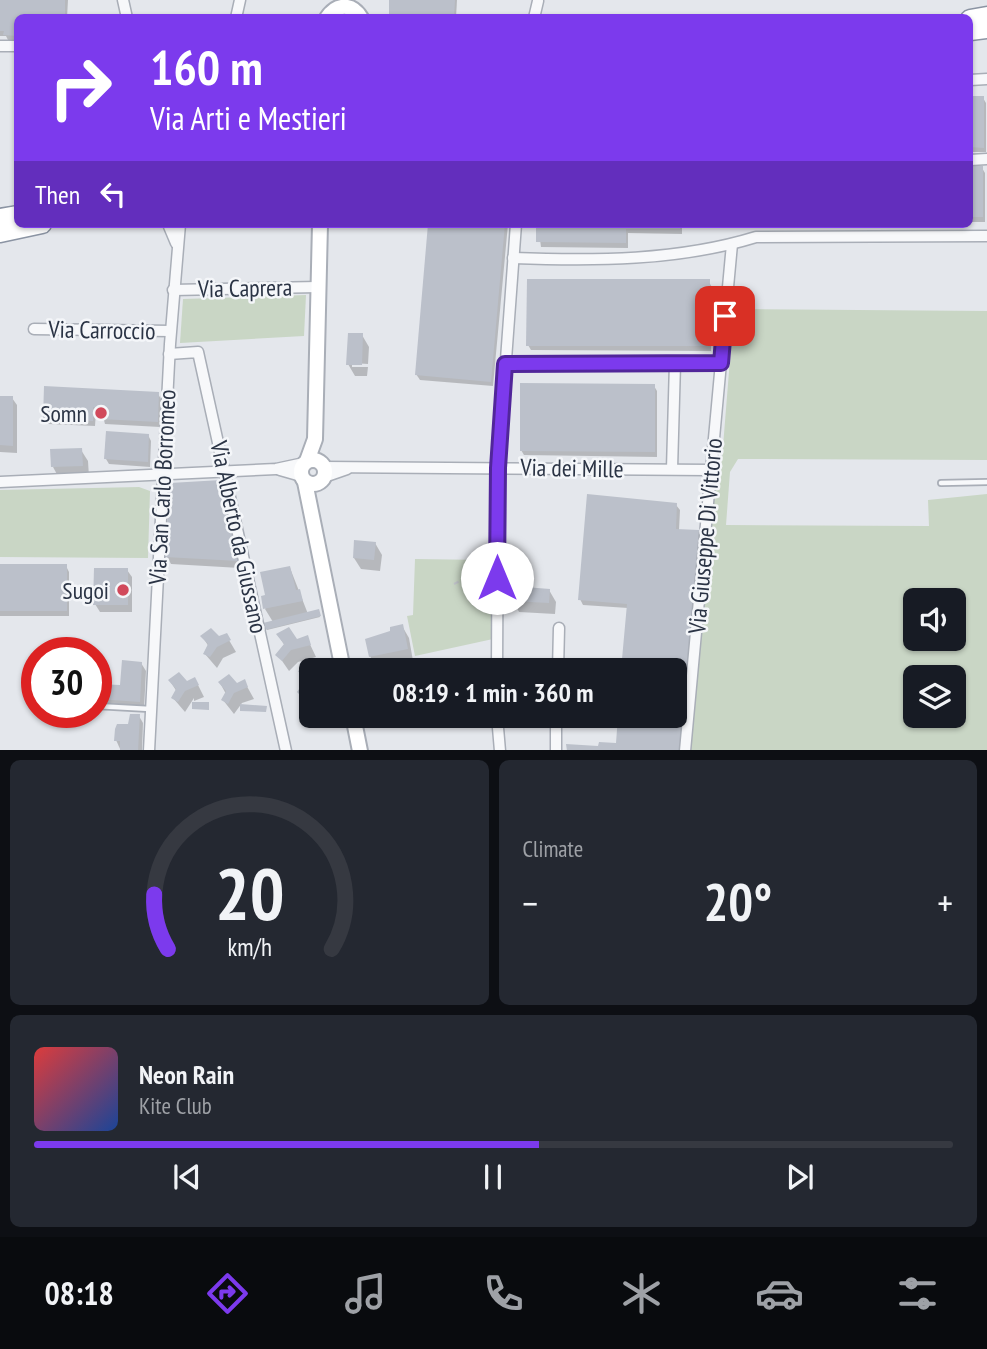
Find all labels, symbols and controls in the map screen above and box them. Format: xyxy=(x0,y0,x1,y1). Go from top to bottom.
text: 160 m xyxy=(150,35,263,99)
icon: right xyxy=(35,42,126,133)
text: Via Arti e Mestieri xyxy=(150,97,347,139)
icon: left xyxy=(94,175,132,213)
text: Then xyxy=(35,178,80,211)
street label: Via Caprera xyxy=(197,272,292,304)
pin xyxy=(695,286,755,346)
icon: arrive xyxy=(706,297,744,335)
street label: Via Carroccio xyxy=(47,314,156,346)
street label: Via San Carlo Borromeo xyxy=(141,389,183,586)
place label: Somn xyxy=(40,398,87,429)
marker: Somn xyxy=(93,405,109,421)
street label: Via Alberto da Giussano xyxy=(203,437,275,636)
street label: Via Giuseppe Di Vittorio xyxy=(681,437,729,636)
street label: Via dei Mille xyxy=(519,452,624,484)
position arrow xyxy=(460,541,534,615)
place label: Sugoi xyxy=(62,575,109,606)
marker: Sugoi xyxy=(115,582,131,598)
map controls xyxy=(903,588,966,728)
button: sound xyxy=(903,588,966,651)
speed limit sign: 30 xyxy=(21,637,112,728)
button: layers xyxy=(903,665,966,728)
text: 08:19 · 1 min · 360 m xyxy=(393,676,593,709)
text: Climate xyxy=(523,834,583,863)
text: 20 xyxy=(214,845,284,939)
text: 20° xyxy=(703,868,772,935)
text: − xyxy=(523,878,538,927)
text: + xyxy=(937,878,953,927)
text: km/h xyxy=(227,930,271,962)
text: Neon Rain xyxy=(139,1058,234,1091)
text: Kite Club xyxy=(139,1091,212,1120)
icon: previous xyxy=(168,1158,206,1196)
icon: pause xyxy=(474,1158,512,1196)
icon: next xyxy=(781,1158,819,1196)
icon: directions xyxy=(203,1269,252,1318)
icon: music xyxy=(341,1269,390,1318)
icon: phone xyxy=(479,1269,528,1318)
icon: climate xyxy=(617,1269,666,1318)
icon: car xyxy=(755,1269,804,1318)
icon: filters xyxy=(893,1269,942,1318)
text: 08:18 xyxy=(45,1272,114,1314)

